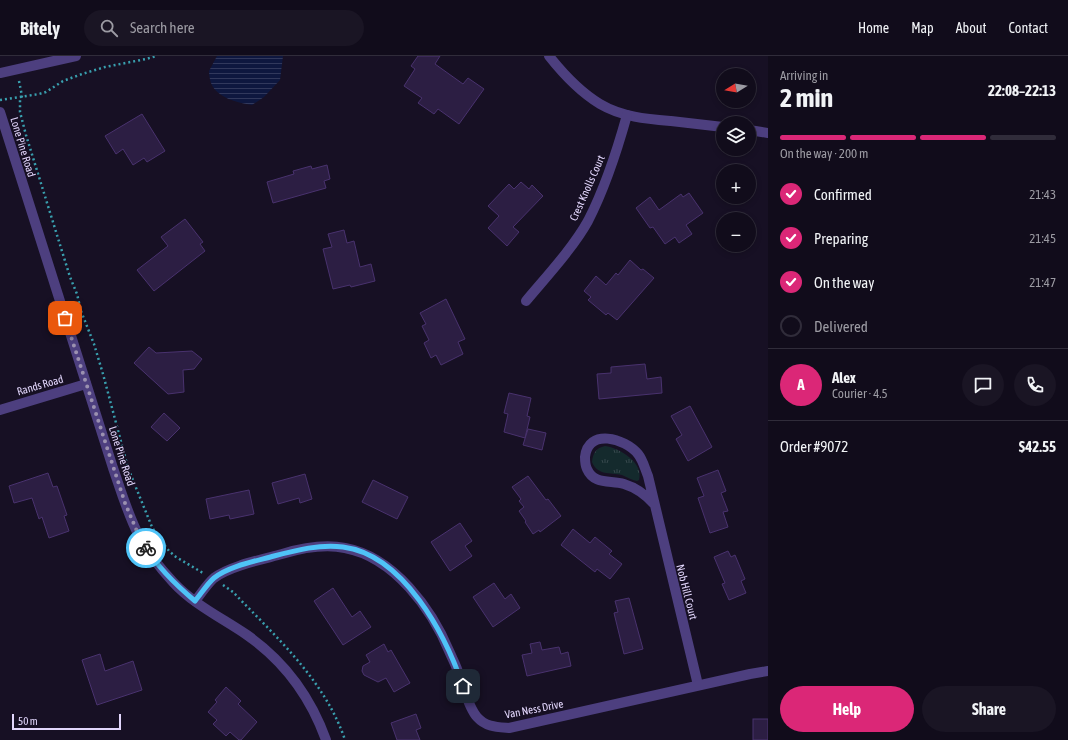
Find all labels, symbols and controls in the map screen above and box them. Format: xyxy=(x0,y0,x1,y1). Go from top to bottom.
search box xyxy=(84,10,364,46)
text: Bitely xyxy=(20,17,60,39)
icon: search xyxy=(98,17,120,39)
text: Search here xyxy=(130,19,195,36)
text: Home xyxy=(858,20,889,36)
text: Map xyxy=(911,20,934,36)
text: About xyxy=(956,20,987,36)
text: Contact xyxy=(1009,20,1048,36)
north arrow xyxy=(716,68,756,108)
map controls xyxy=(716,68,756,252)
text: Arriving in xyxy=(780,68,828,83)
text: 22:08–22:13 xyxy=(988,82,1056,99)
text: 2 min xyxy=(780,83,833,113)
street label: Lone Pine Road xyxy=(8,116,38,178)
button: layers xyxy=(716,116,756,156)
text: On the way · 200 m xyxy=(780,146,868,161)
street label: Crest Knolls Court xyxy=(567,153,607,223)
button: + xyxy=(716,164,756,204)
icon: check xyxy=(780,183,802,205)
text: Confirmed xyxy=(814,186,872,203)
text: 21:43 xyxy=(1029,187,1056,202)
button: − xyxy=(716,212,756,252)
icon: check xyxy=(780,227,802,249)
text: Preparing xyxy=(814,230,868,247)
text: 21:45 xyxy=(1029,231,1056,246)
icon: check xyxy=(780,271,802,293)
text: On the way xyxy=(814,274,875,291)
text: 21:47 xyxy=(1029,275,1056,290)
pin xyxy=(48,301,82,335)
icon: bag xyxy=(54,307,76,329)
text: Delivered xyxy=(814,318,868,335)
button: chat xyxy=(962,364,1004,406)
button: phone xyxy=(1014,364,1056,406)
text: Alex xyxy=(832,369,856,386)
street label: Rands Road xyxy=(15,373,65,397)
text: A xyxy=(797,376,805,393)
text: Courier · 4.5 xyxy=(832,386,888,401)
street label: Lone Pine Road xyxy=(107,425,137,487)
text: Order #9072 xyxy=(780,438,848,455)
text: $42.55 xyxy=(1019,438,1056,455)
courier xyxy=(126,528,166,568)
icon: bike xyxy=(135,537,157,559)
street label: Nob Hill Court xyxy=(674,563,700,621)
pin xyxy=(446,669,480,703)
icon: home xyxy=(452,675,474,697)
button: Help xyxy=(780,686,914,732)
button: Share xyxy=(922,686,1056,732)
street label: Van Ness Drive xyxy=(504,697,564,721)
scale bar xyxy=(12,712,121,731)
text: 50 m xyxy=(18,715,38,727)

